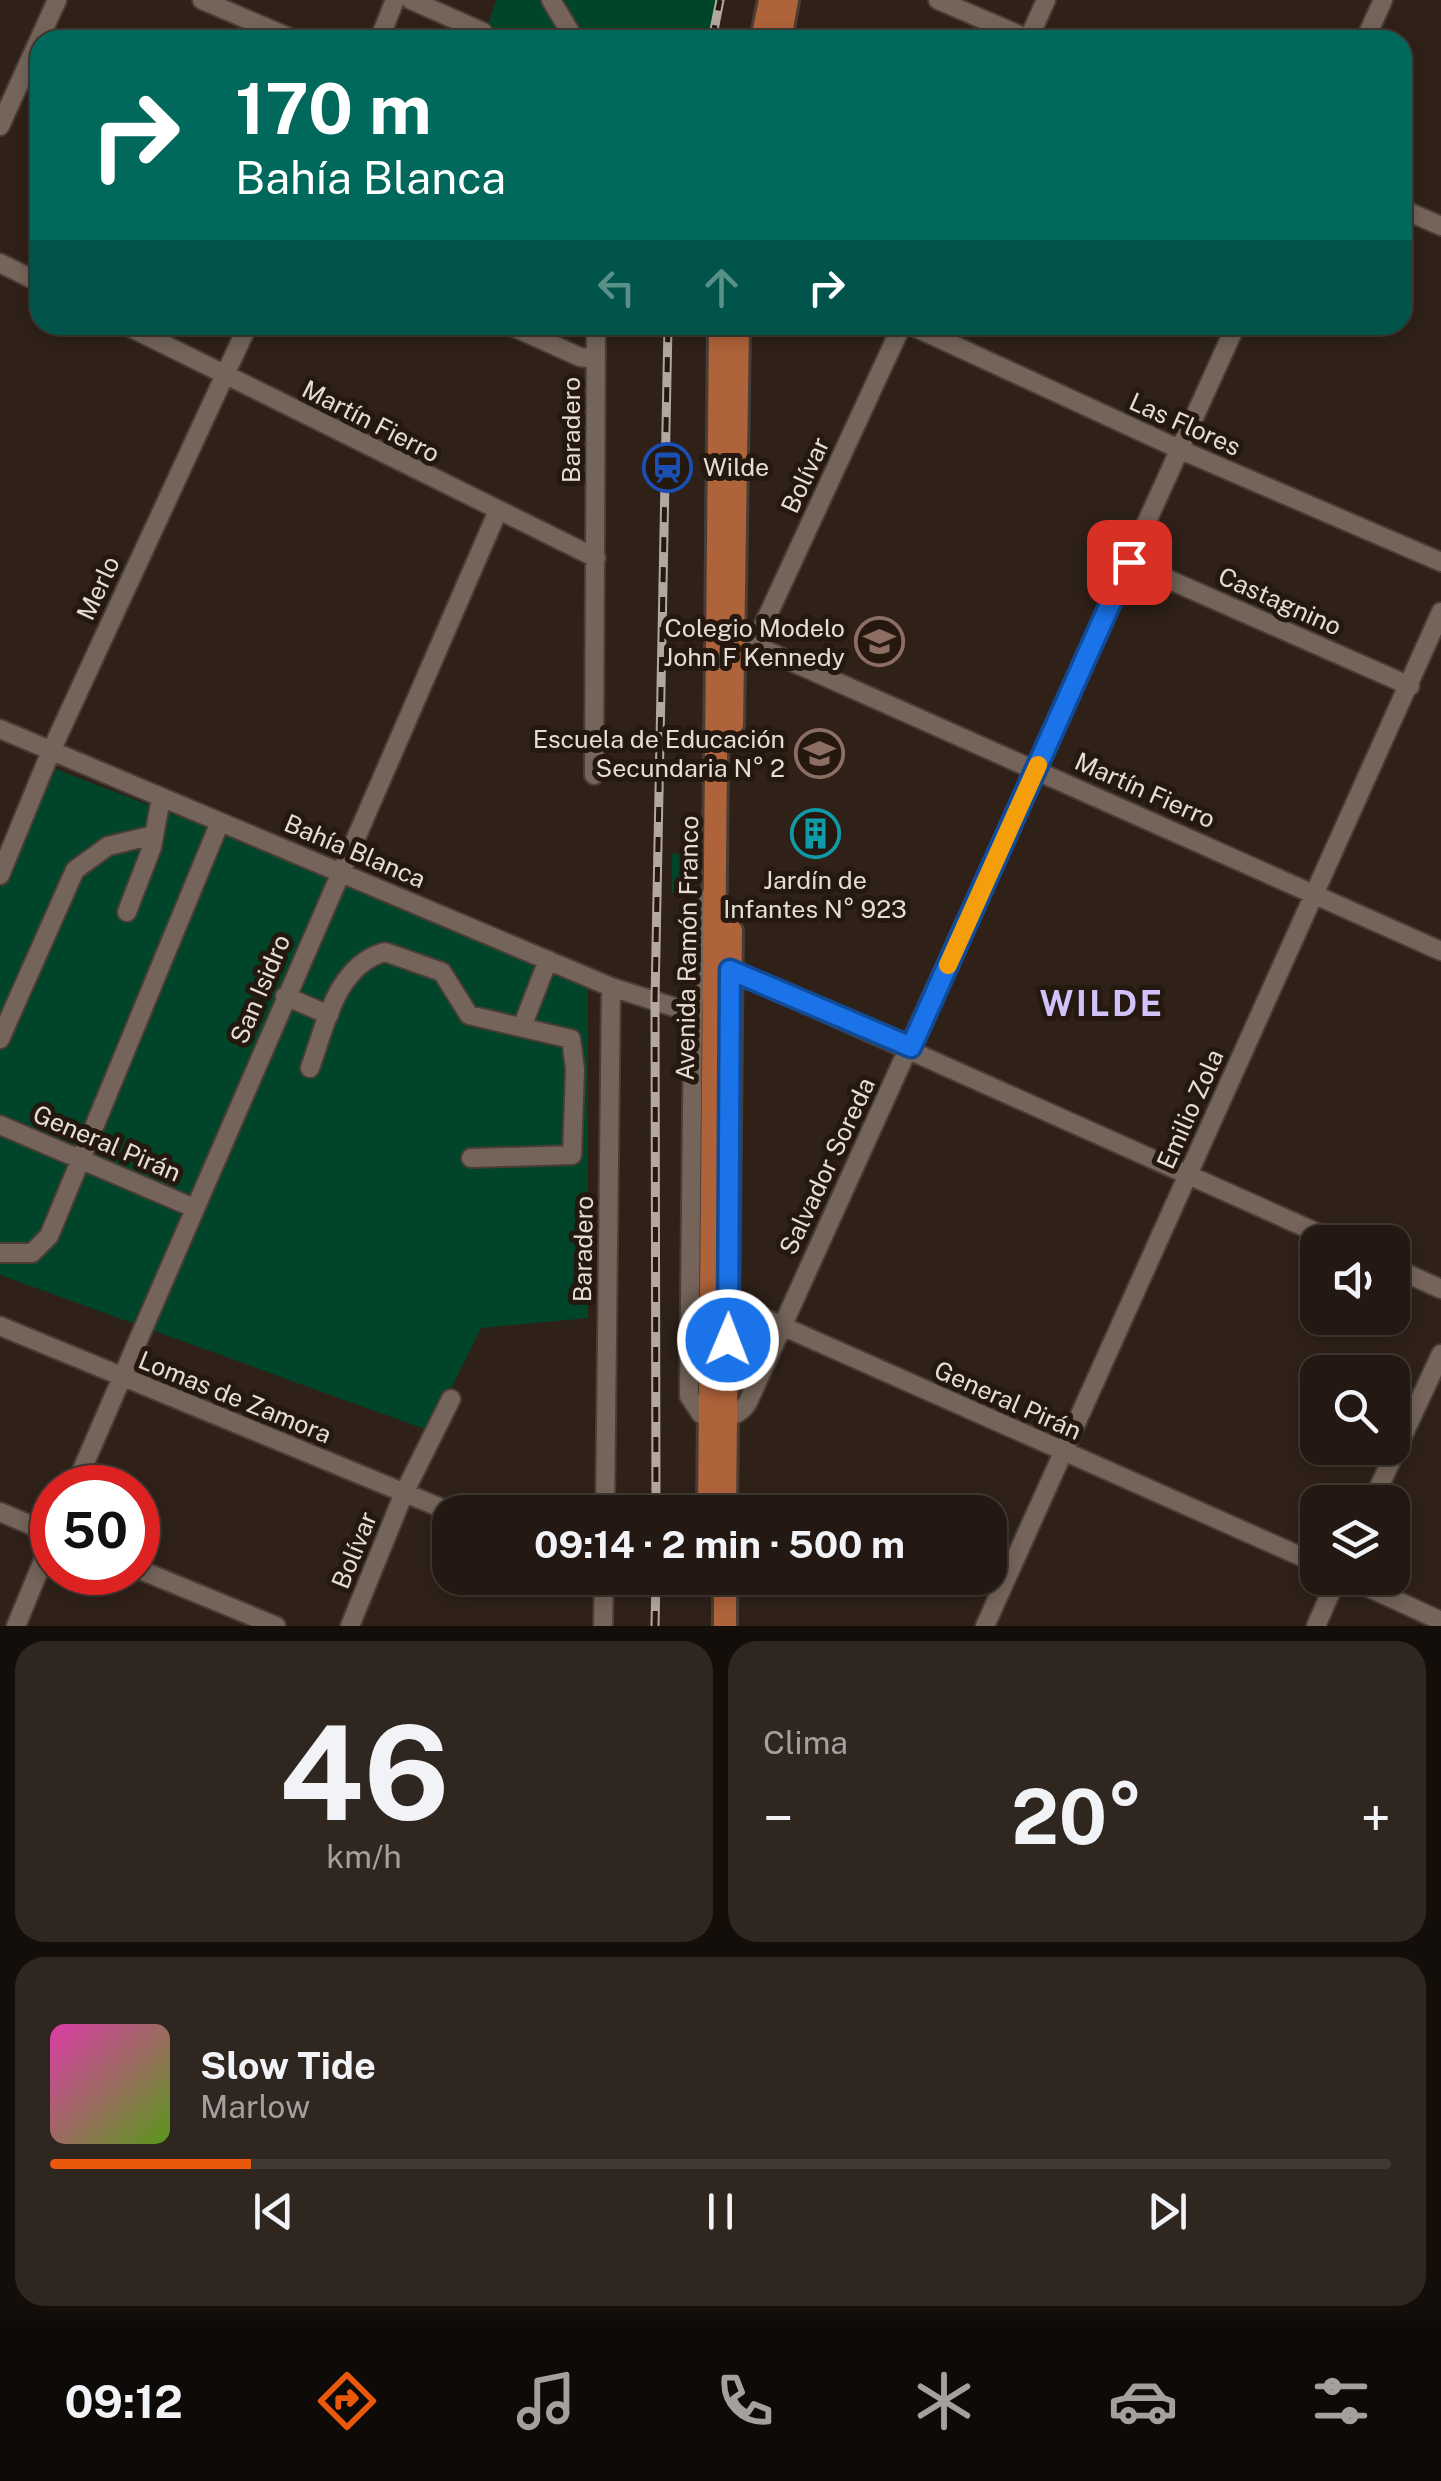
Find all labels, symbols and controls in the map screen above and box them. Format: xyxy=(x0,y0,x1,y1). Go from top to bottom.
text: 170 m xyxy=(235,67,432,150)
icon: right xyxy=(70,70,200,200)
text: Bahía Blanca xyxy=(235,151,506,204)
icon: left xyxy=(589,260,644,315)
icon: ahead xyxy=(694,260,749,315)
icon: right xyxy=(799,260,854,315)
street label: Martín Fierro xyxy=(297,373,445,469)
street label: Baradero xyxy=(556,377,586,483)
street label: Las Flores xyxy=(1125,386,1245,462)
street label: Bolívar xyxy=(774,432,836,518)
station icon: Wilde xyxy=(642,441,694,493)
place label: Wilde xyxy=(703,452,769,482)
pin xyxy=(1087,520,1172,605)
icon: arrive xyxy=(1102,535,1157,590)
street label: Merlo xyxy=(70,551,126,625)
street label: Castagnino xyxy=(1214,561,1346,641)
place label: Colegio Modelo John F Kennedy xyxy=(664,613,845,672)
school or university icon: Colegio Modelo John F Kennedy xyxy=(854,616,906,668)
place label: Escuela de Educación Secundaria N° 2 xyxy=(533,724,785,783)
school or university icon: Escuela de Educación Secundaria N° 2 xyxy=(794,727,846,779)
street label: Martín Fierro xyxy=(1070,746,1220,834)
street label: Bahía Blanca xyxy=(280,808,430,894)
building icon: Jardín de Infantes N° 923 xyxy=(789,808,841,860)
street label: Avenida Ramón Franco xyxy=(670,815,704,1081)
place label: Jardín de Infantes N° 923 xyxy=(723,865,907,924)
street label: San Isidro xyxy=(224,930,296,1048)
district label: WILDE xyxy=(1040,983,1164,1024)
street label: Emilio Zola xyxy=(1150,1045,1230,1173)
street label: Salvador Soreda xyxy=(773,1073,881,1259)
street label: General Pirán xyxy=(29,1098,185,1188)
street label: Baradero xyxy=(567,1195,599,1303)
map controls xyxy=(1300,1225,1410,1595)
button: sound xyxy=(1300,1225,1410,1335)
position arrow xyxy=(676,1288,780,1392)
street label: Lomas de Zamora xyxy=(134,1345,336,1449)
street label: General Pirán xyxy=(930,1354,1086,1446)
button: search xyxy=(1300,1355,1410,1465)
speed limit sign: 50 xyxy=(30,1465,160,1595)
button: layers xyxy=(1300,1485,1410,1595)
street label: Bolívar xyxy=(325,1507,383,1593)
text: 09:14 · 2 min · 500 m xyxy=(534,1522,905,1567)
text: 46 xyxy=(278,1697,450,1849)
text: Clima xyxy=(763,1724,848,1761)
text: 20° xyxy=(1011,1773,1143,1861)
text: − xyxy=(763,1786,794,1850)
text: + xyxy=(1360,1786,1391,1850)
text: km/h xyxy=(326,1838,402,1875)
text: Slow Tide xyxy=(200,2043,376,2088)
text: Marlow xyxy=(200,2088,310,2125)
icon: previous xyxy=(246,2184,301,2239)
icon: pause xyxy=(693,2184,748,2239)
icon: next xyxy=(1140,2184,1195,2239)
icon: directions xyxy=(312,2366,382,2436)
icon: music xyxy=(511,2366,581,2436)
icon: phone xyxy=(710,2366,780,2436)
icon: climate xyxy=(909,2366,979,2436)
icon: car xyxy=(1108,2366,1178,2436)
icon: filters xyxy=(1306,2366,1376,2436)
text: 09:12 xyxy=(64,2375,183,2428)

